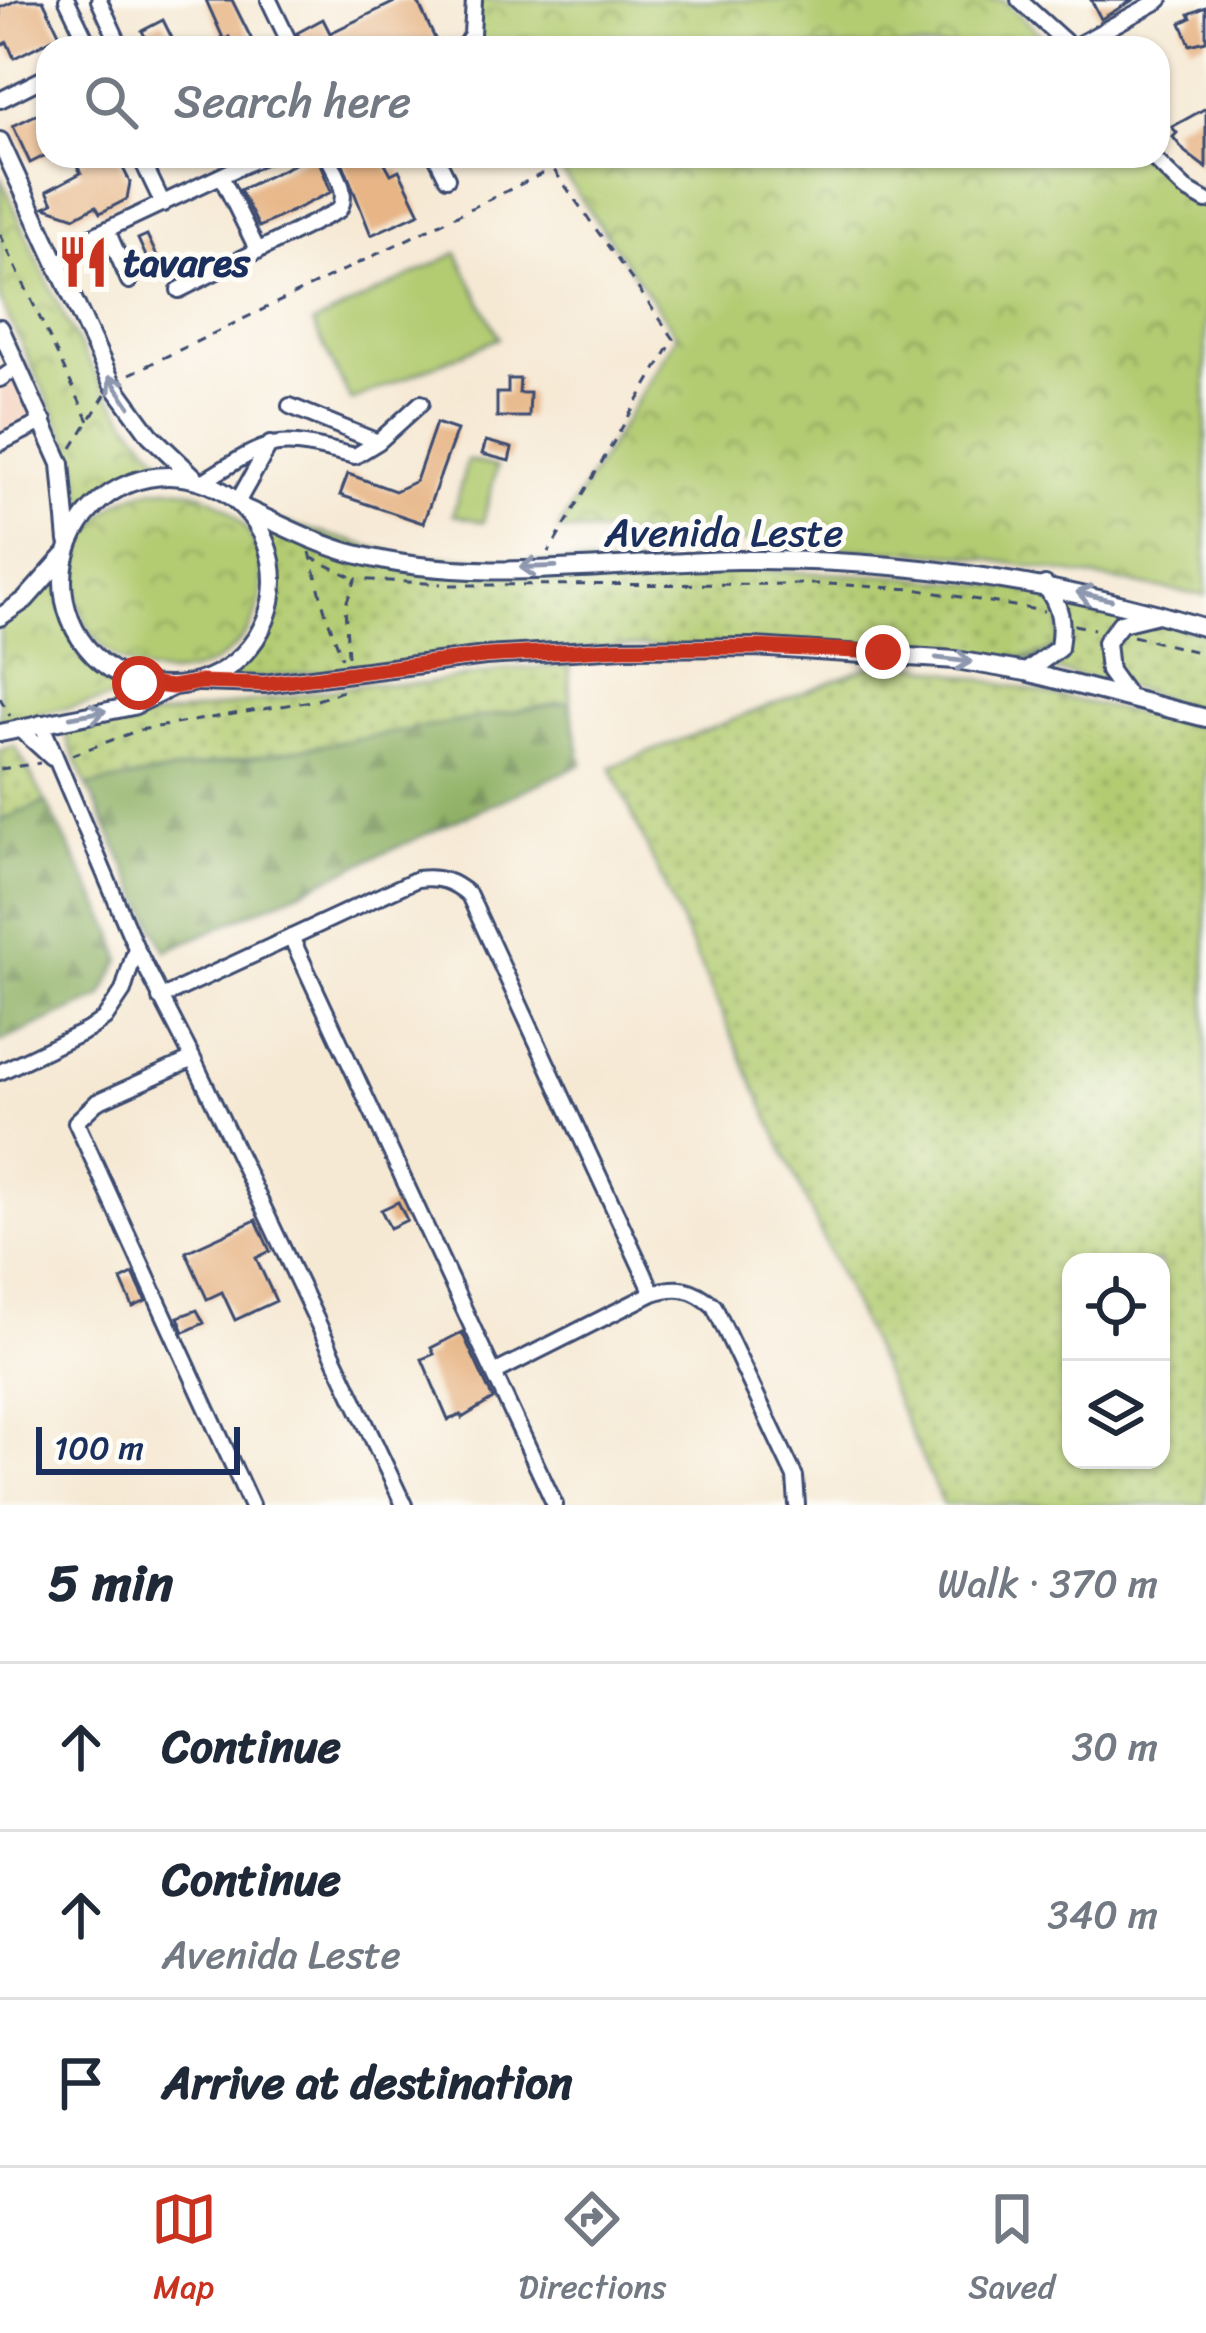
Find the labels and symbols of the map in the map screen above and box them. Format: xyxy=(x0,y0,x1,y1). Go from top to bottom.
place label: tavares xyxy=(123,228,251,297)
restaurant icon: tavares xyxy=(54,233,112,291)
one-way arrow xyxy=(106,375,131,409)
street label: Avenida Leste xyxy=(604,498,843,567)
one-way arrow xyxy=(519,556,558,579)
one-way arrow xyxy=(1075,584,1113,606)
route end xyxy=(856,625,910,679)
one-way arrow xyxy=(934,649,973,672)
route start xyxy=(112,656,166,710)
one-way arrow xyxy=(67,702,106,725)
scale bar xyxy=(36,1421,240,1474)

